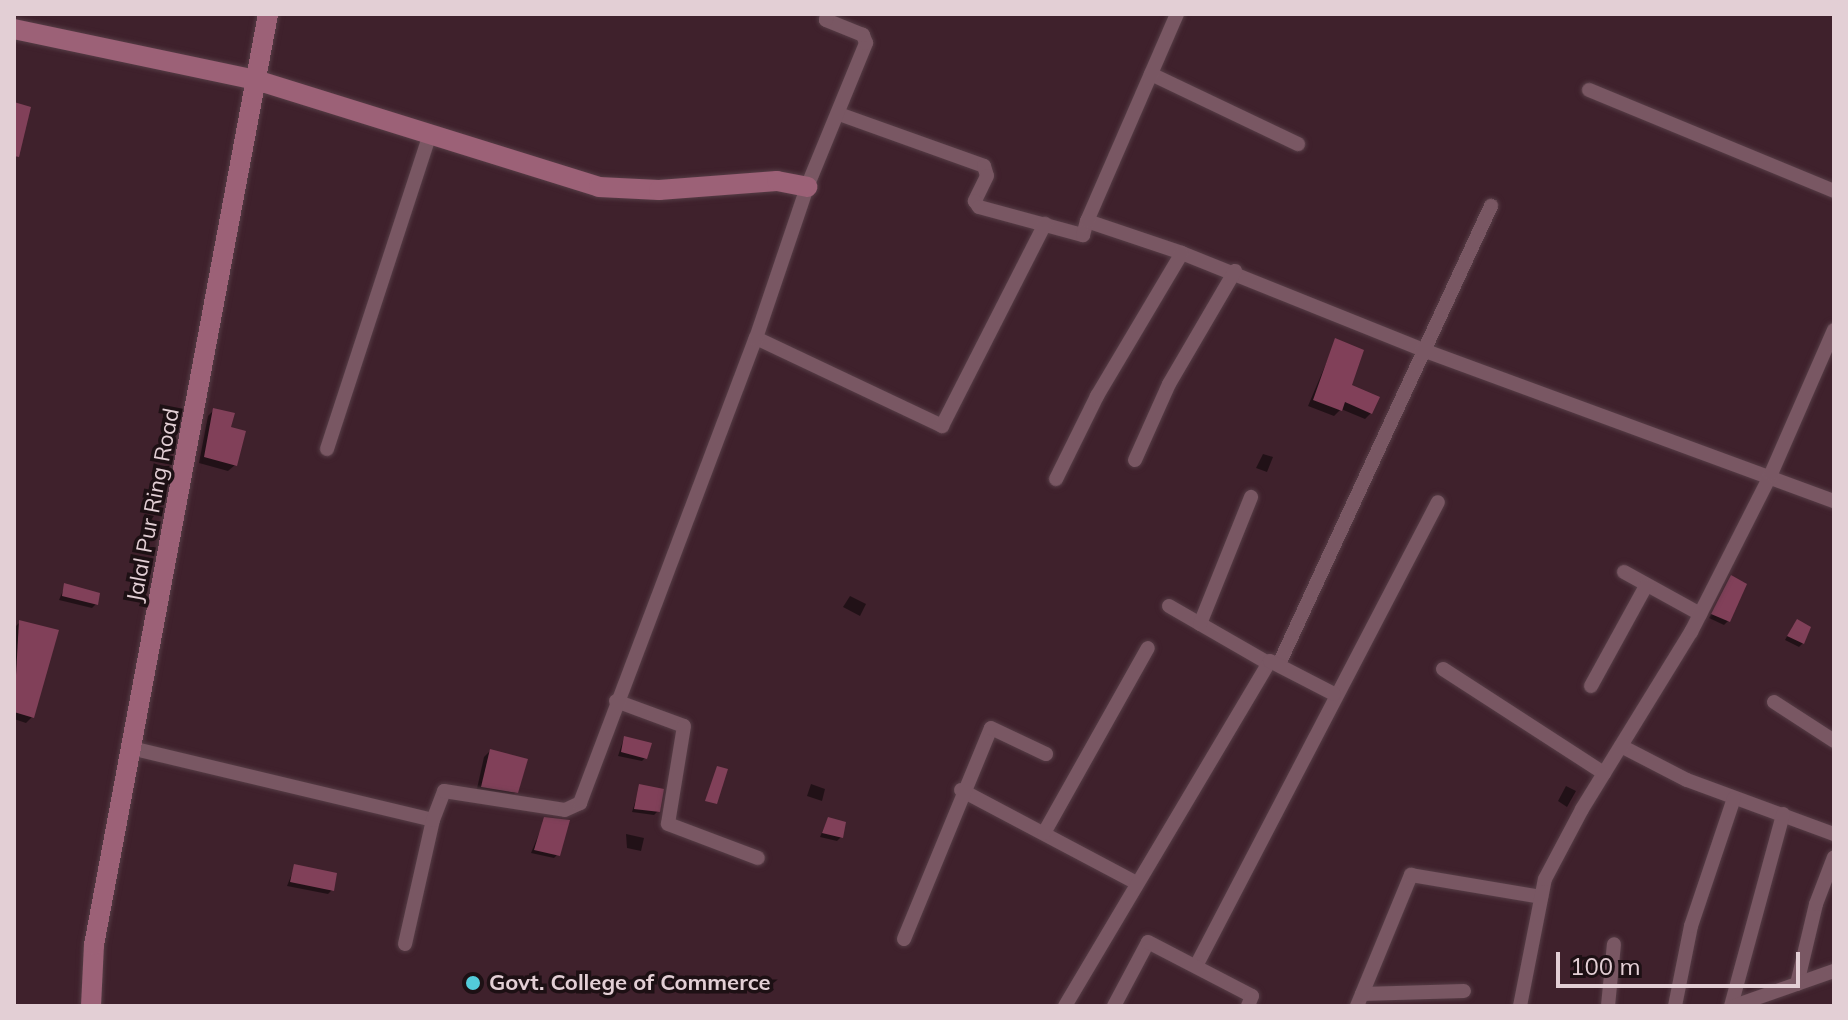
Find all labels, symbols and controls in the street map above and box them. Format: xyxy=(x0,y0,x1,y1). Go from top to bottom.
street label: Jalal Pur Ring Road xyxy=(121,406,185,604)
scale bar xyxy=(1560,936,1804,986)
text: 100 m xyxy=(1570,951,1641,981)
place label: Govt. College of Commerce xyxy=(489,970,771,996)
marker: Govt. College of Commerce xyxy=(464,974,482,992)

